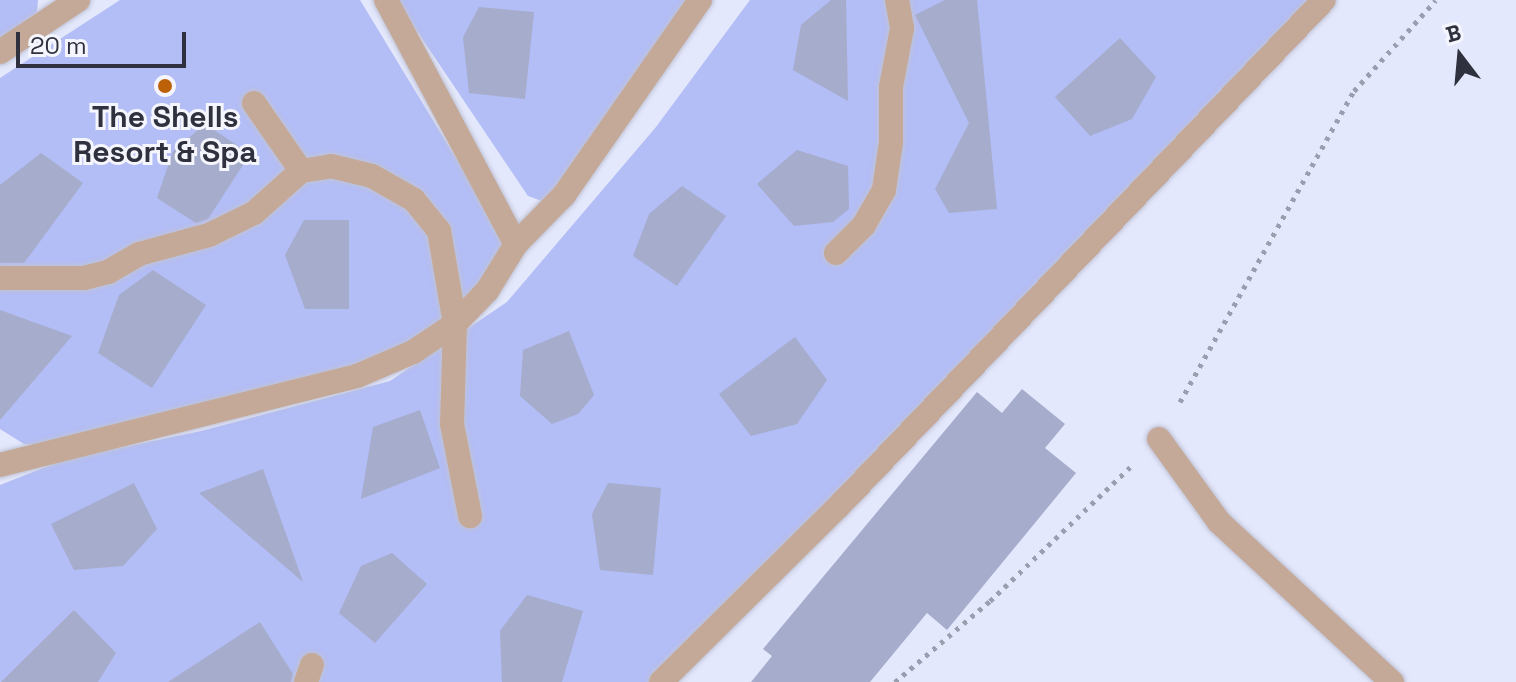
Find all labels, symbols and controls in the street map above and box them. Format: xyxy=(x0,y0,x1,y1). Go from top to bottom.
scale bar xyxy=(20,16,190,66)
north arrow xyxy=(1420,16,1500,96)
text: B xyxy=(1442,17,1464,48)
text: 20 m xyxy=(30,30,87,61)
marker: The Shells Resort & Spa xyxy=(156,77,174,95)
place label: The Shells Resort & Spa xyxy=(73,99,257,170)

